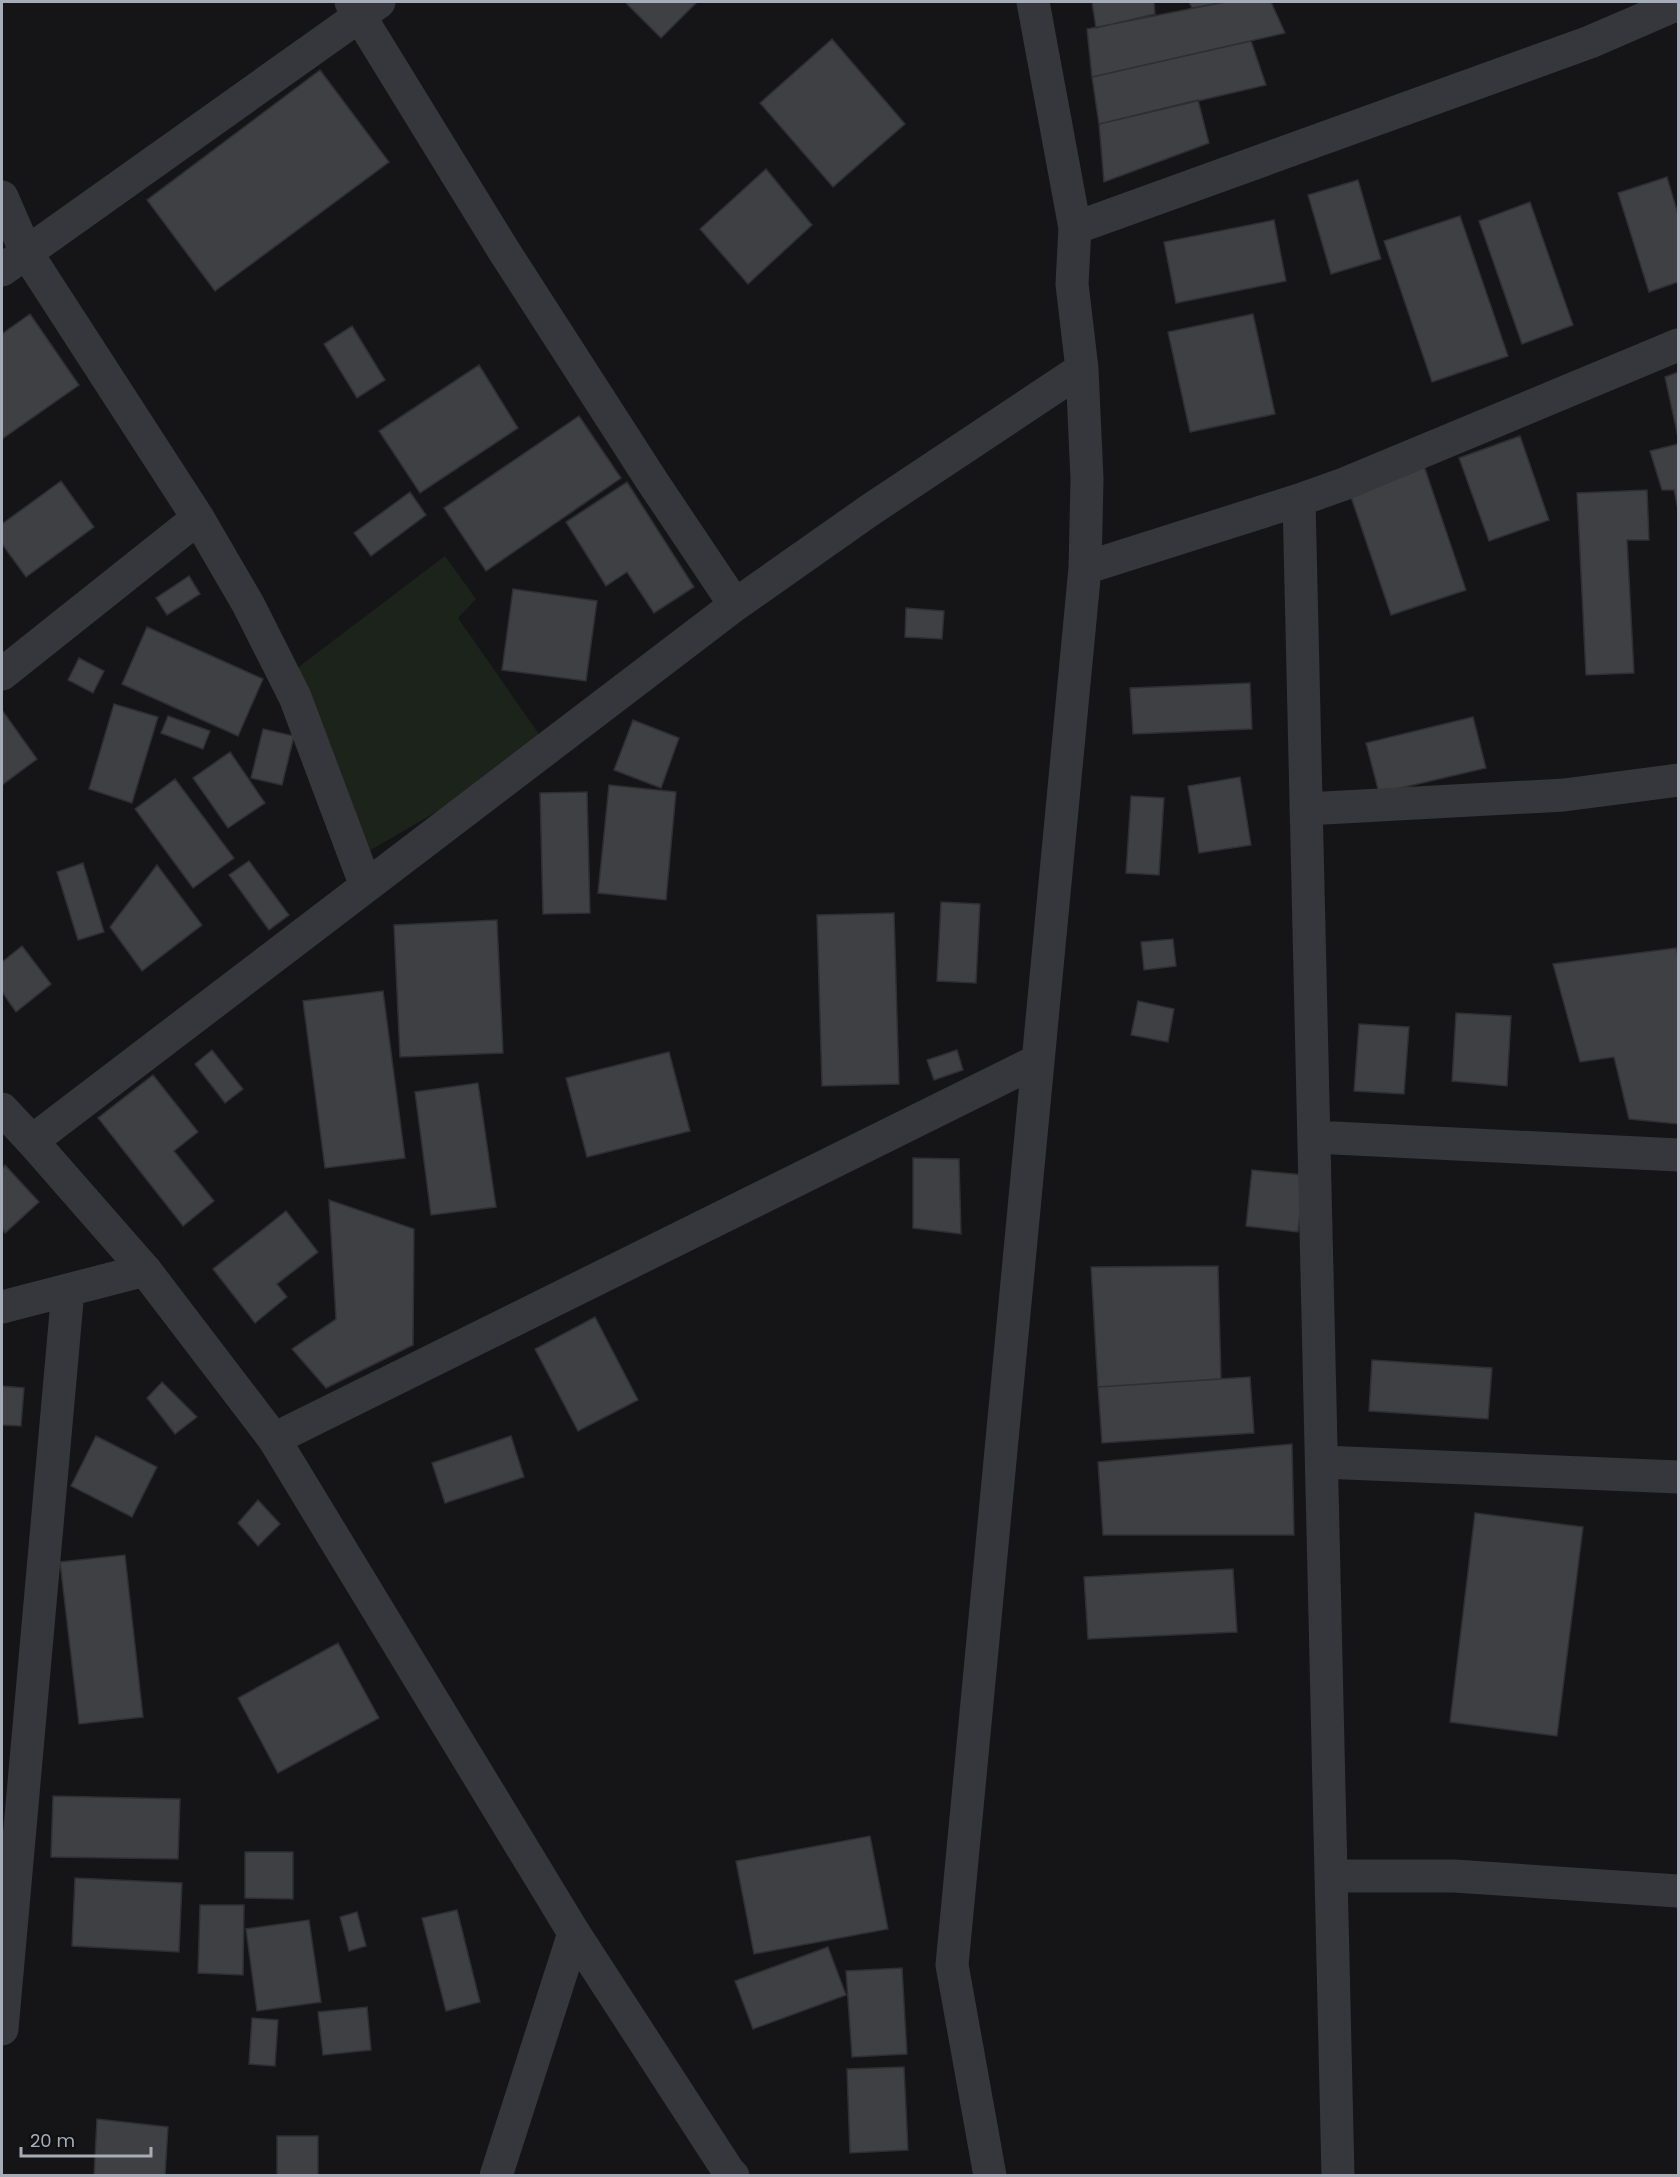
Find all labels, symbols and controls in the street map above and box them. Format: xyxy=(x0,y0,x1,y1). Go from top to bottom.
scale bar xyxy=(21,2120,152,2158)
text: 20 m xyxy=(30,2128,75,2153)

